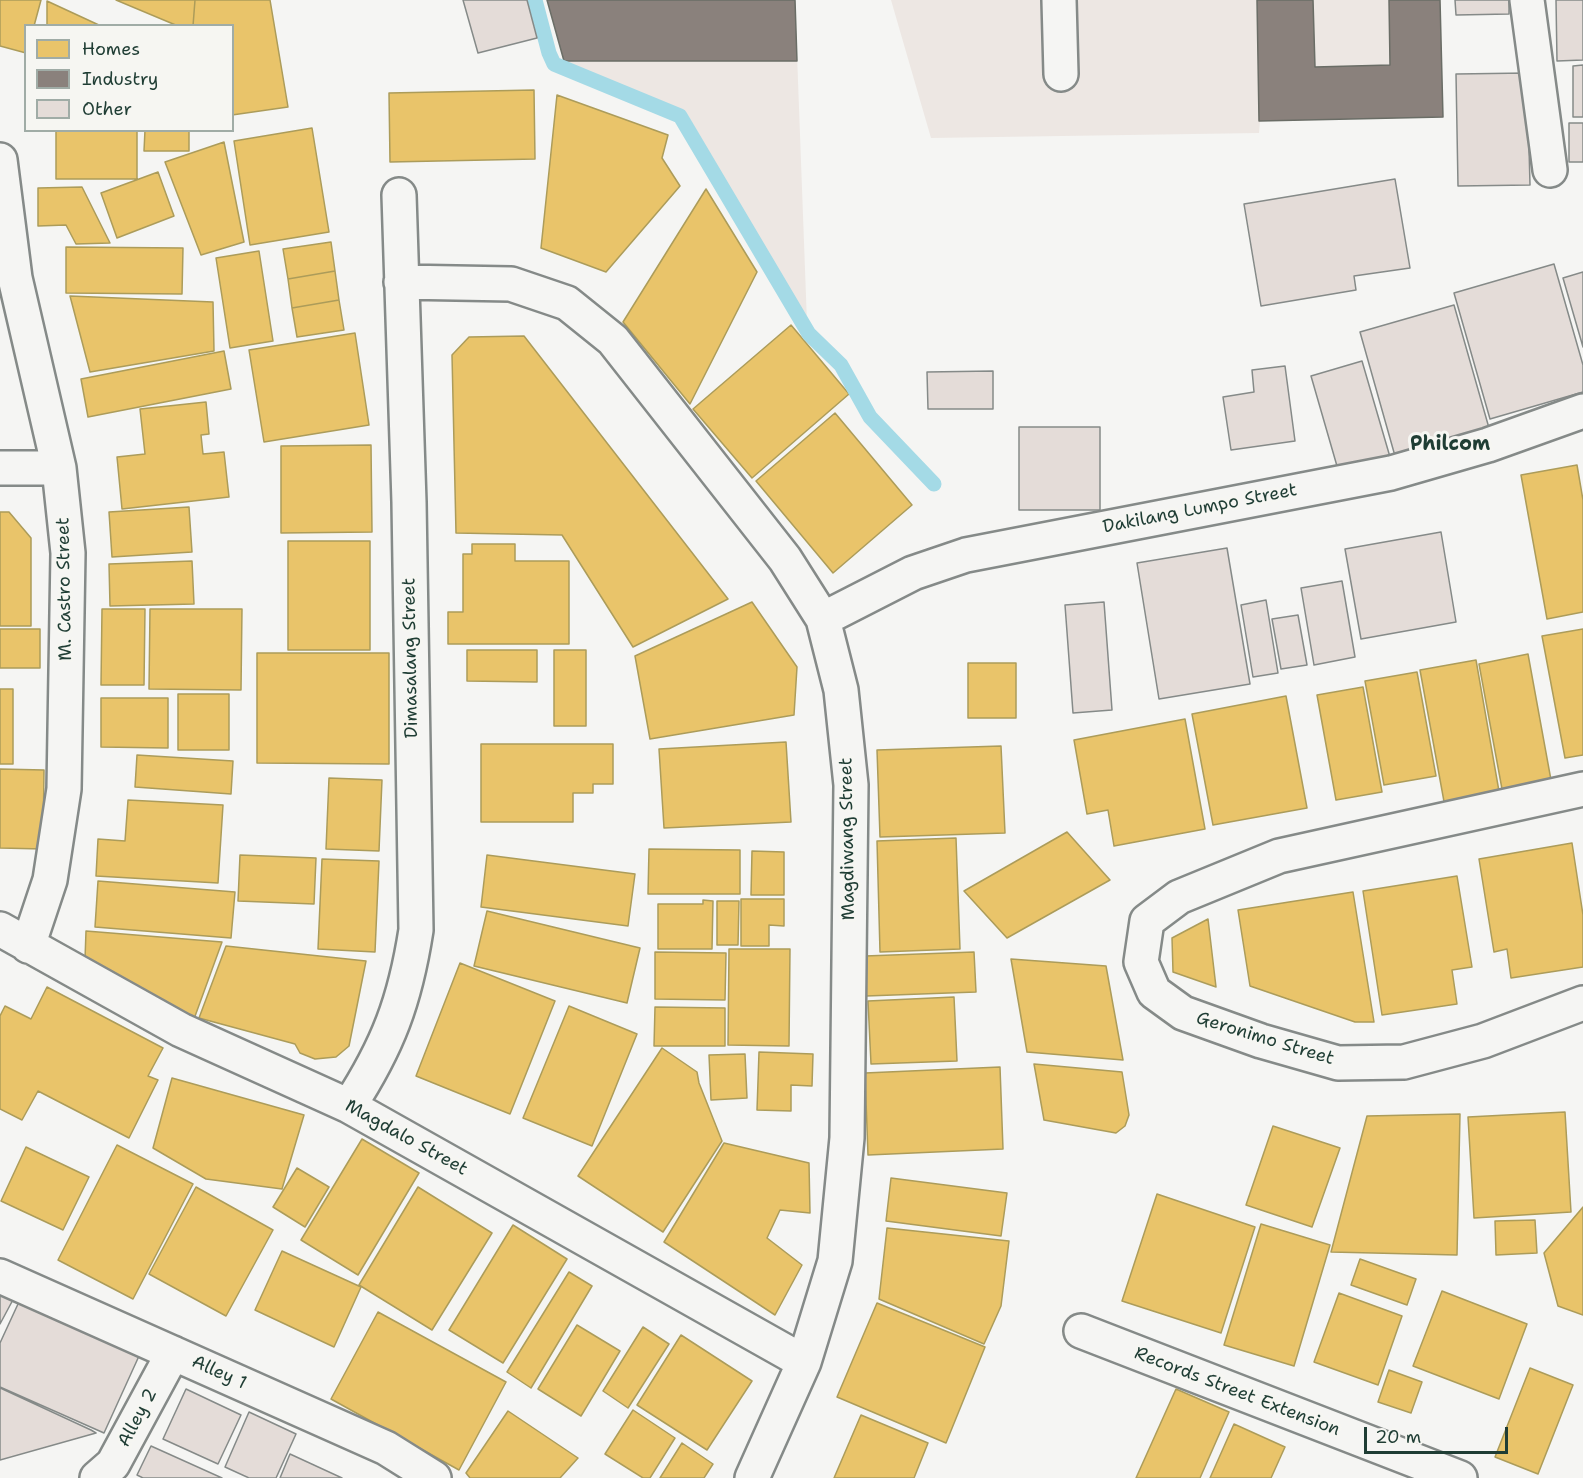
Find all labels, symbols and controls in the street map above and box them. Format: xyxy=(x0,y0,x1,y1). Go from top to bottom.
legend xyxy=(24,24,234,132)
text: Homes xyxy=(82,37,140,61)
text: Industry xyxy=(82,67,158,91)
text: Other xyxy=(82,97,132,121)
district label: Philcom xyxy=(1410,433,1490,457)
street label: Dakilang Lumpo Street xyxy=(1101,480,1299,538)
street label: M. Castro Street xyxy=(53,517,77,661)
street label: Dimasalang Street xyxy=(399,577,423,739)
street label: Magdiwang Street xyxy=(836,757,860,921)
street label: Geronimo Street xyxy=(1194,1008,1336,1070)
street label: Magdalo Street xyxy=(341,1095,471,1181)
street label: Records Street Extension xyxy=(1131,1343,1343,1441)
street label: Alley 1 xyxy=(188,1351,250,1395)
street label: Alley 2 xyxy=(114,1385,162,1451)
scale bar xyxy=(1367,1415,1511,1453)
text: 20 m xyxy=(1375,1425,1421,1449)

